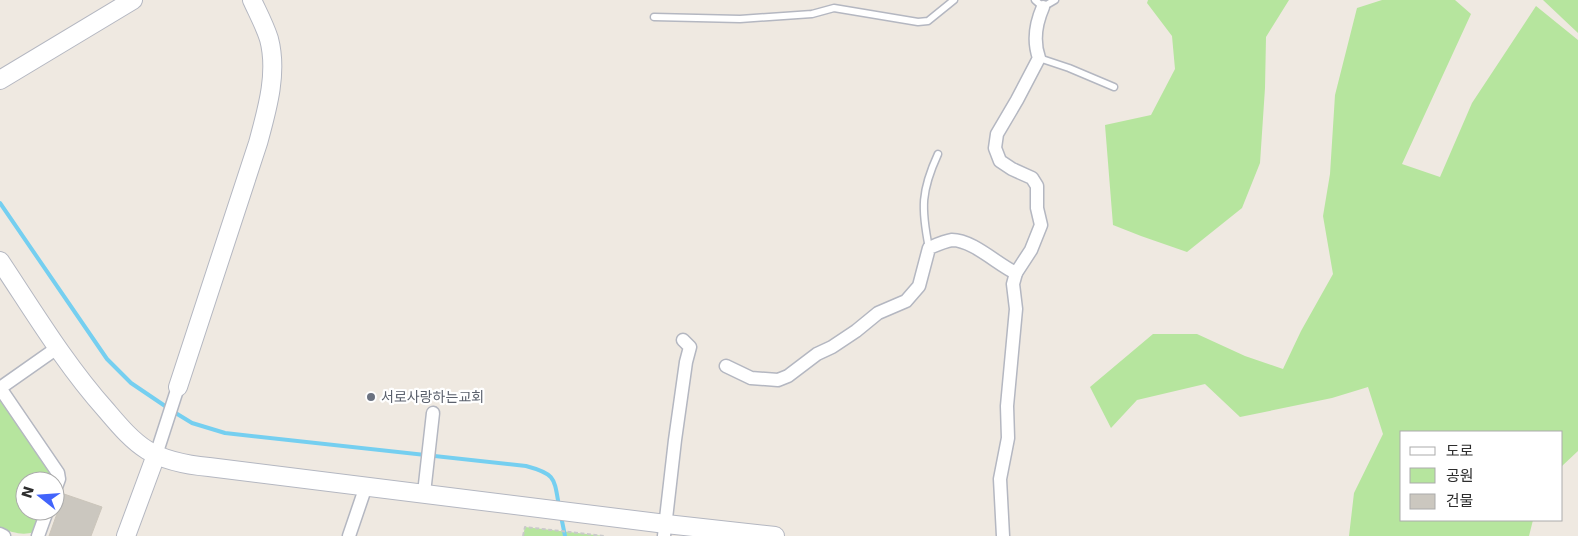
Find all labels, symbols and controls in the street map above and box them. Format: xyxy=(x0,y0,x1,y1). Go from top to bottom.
place label: 서로사랑하는교회 xyxy=(381,389,484,405)
marker: 서로사랑하는교회 xyxy=(365,391,377,403)
legend xyxy=(1400,431,1563,521)
text: 도로 xyxy=(1446,442,1474,460)
text: 공원 xyxy=(1446,467,1474,485)
north arrow xyxy=(15,471,65,521)
text: N xyxy=(18,484,37,500)
text: 건물 xyxy=(1446,492,1474,510)

